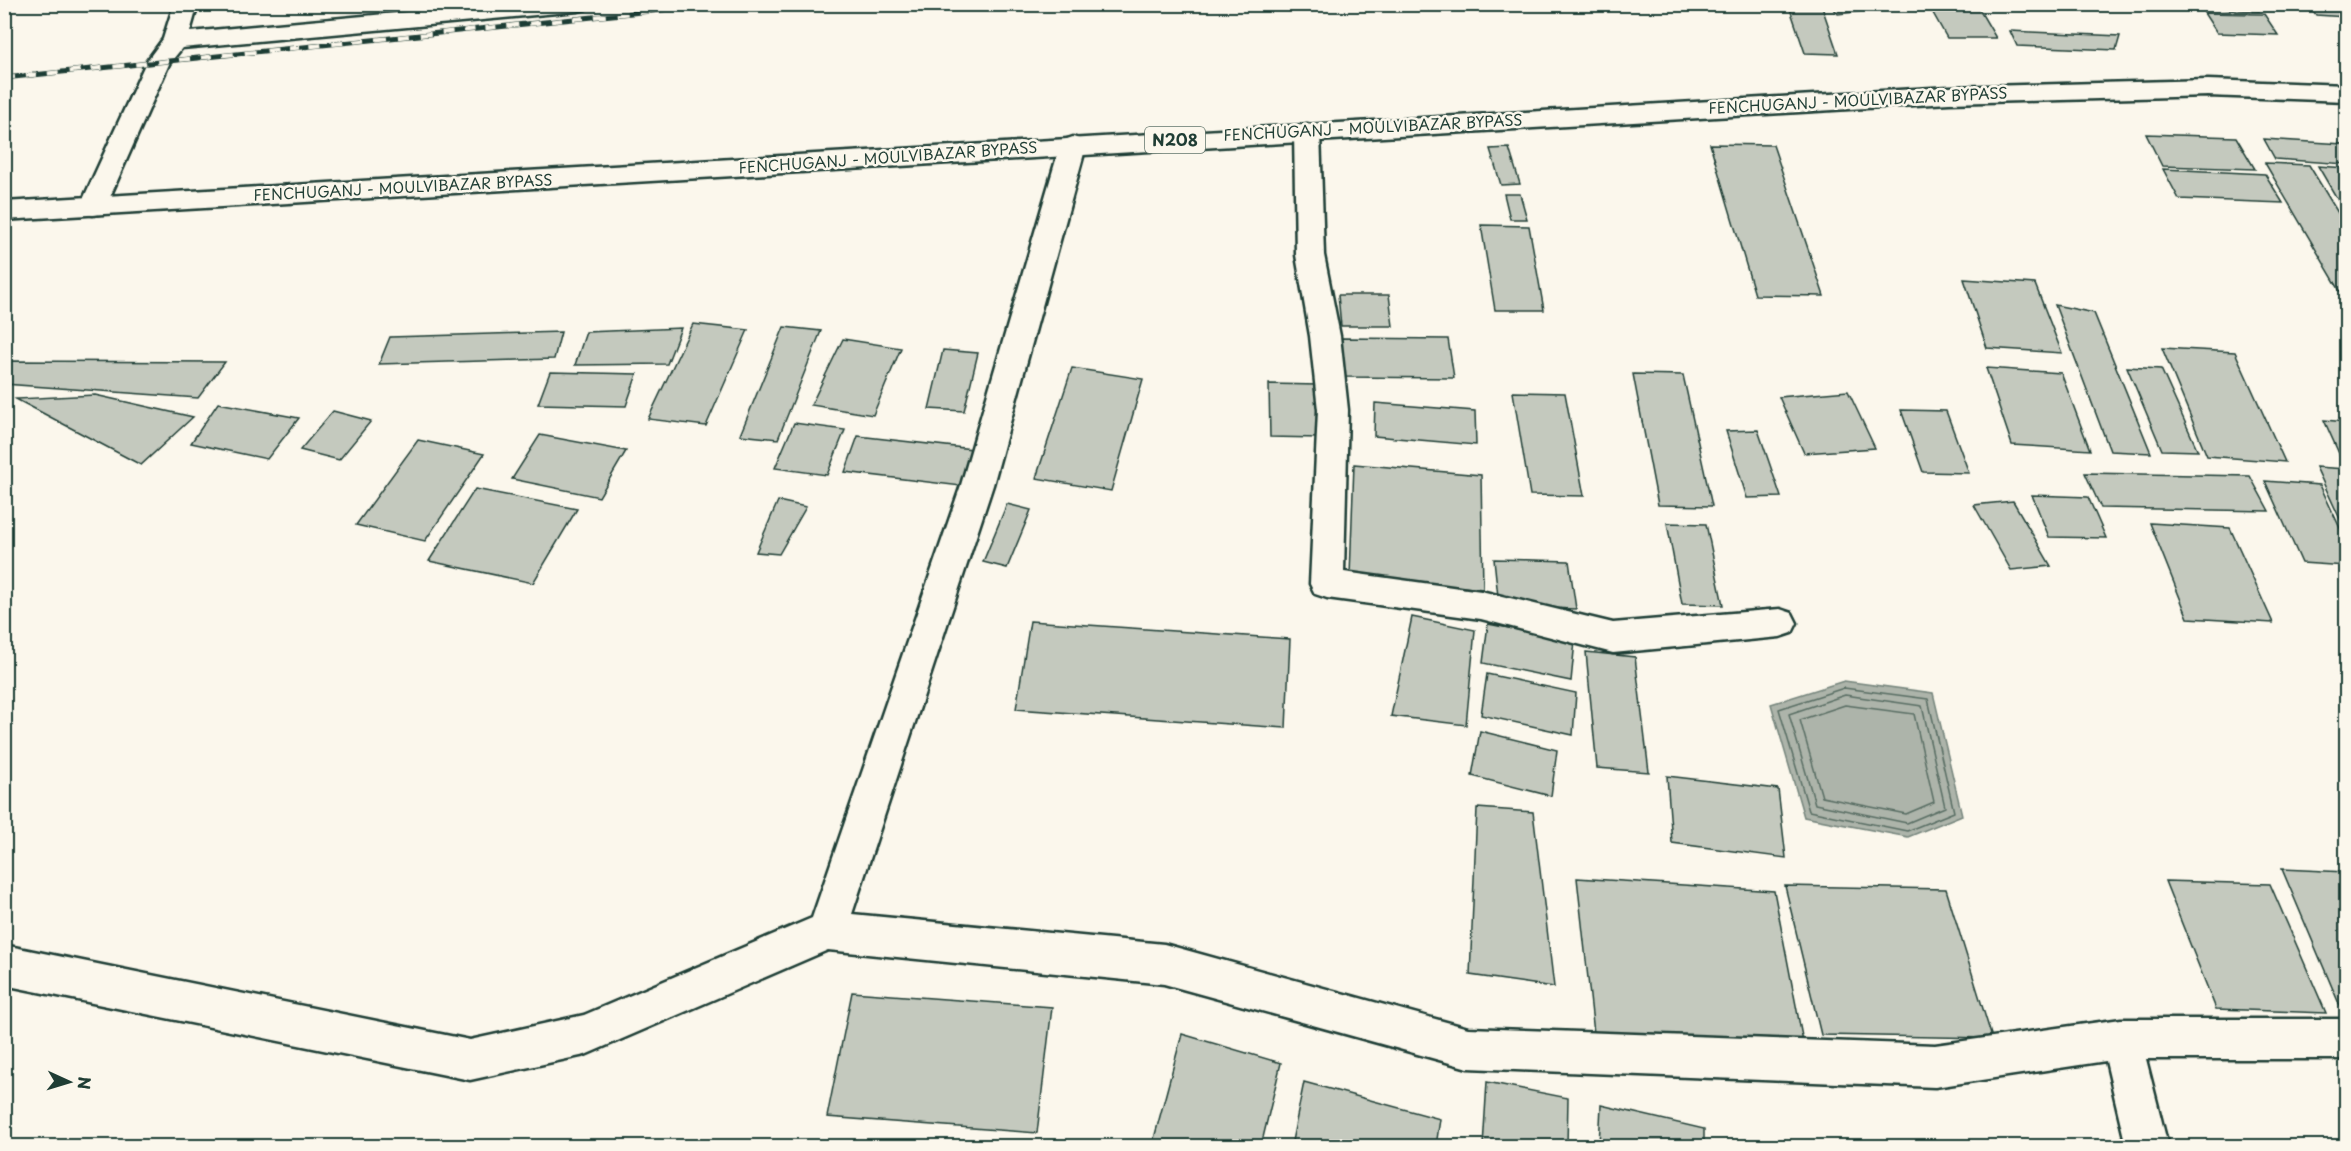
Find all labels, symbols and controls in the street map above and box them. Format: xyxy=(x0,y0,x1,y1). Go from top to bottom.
street label: FENCHUGANJ - MOULVIBAZAR BYPASS xyxy=(1708,80,2008,119)
street label: FENCHUGANJ - MOULVIBAZAR BYPASS xyxy=(1223,107,1523,146)
road number: N208 xyxy=(1145,127,1205,153)
street label: FENCHUGANJ - MOULVIBAZAR BYPASS xyxy=(737,135,1038,178)
street label: FENCHUGANJ - MOULVIBAZAR BYPASS xyxy=(253,167,553,206)
north arrow xyxy=(39,1052,99,1112)
text: N xyxy=(73,1076,97,1090)

